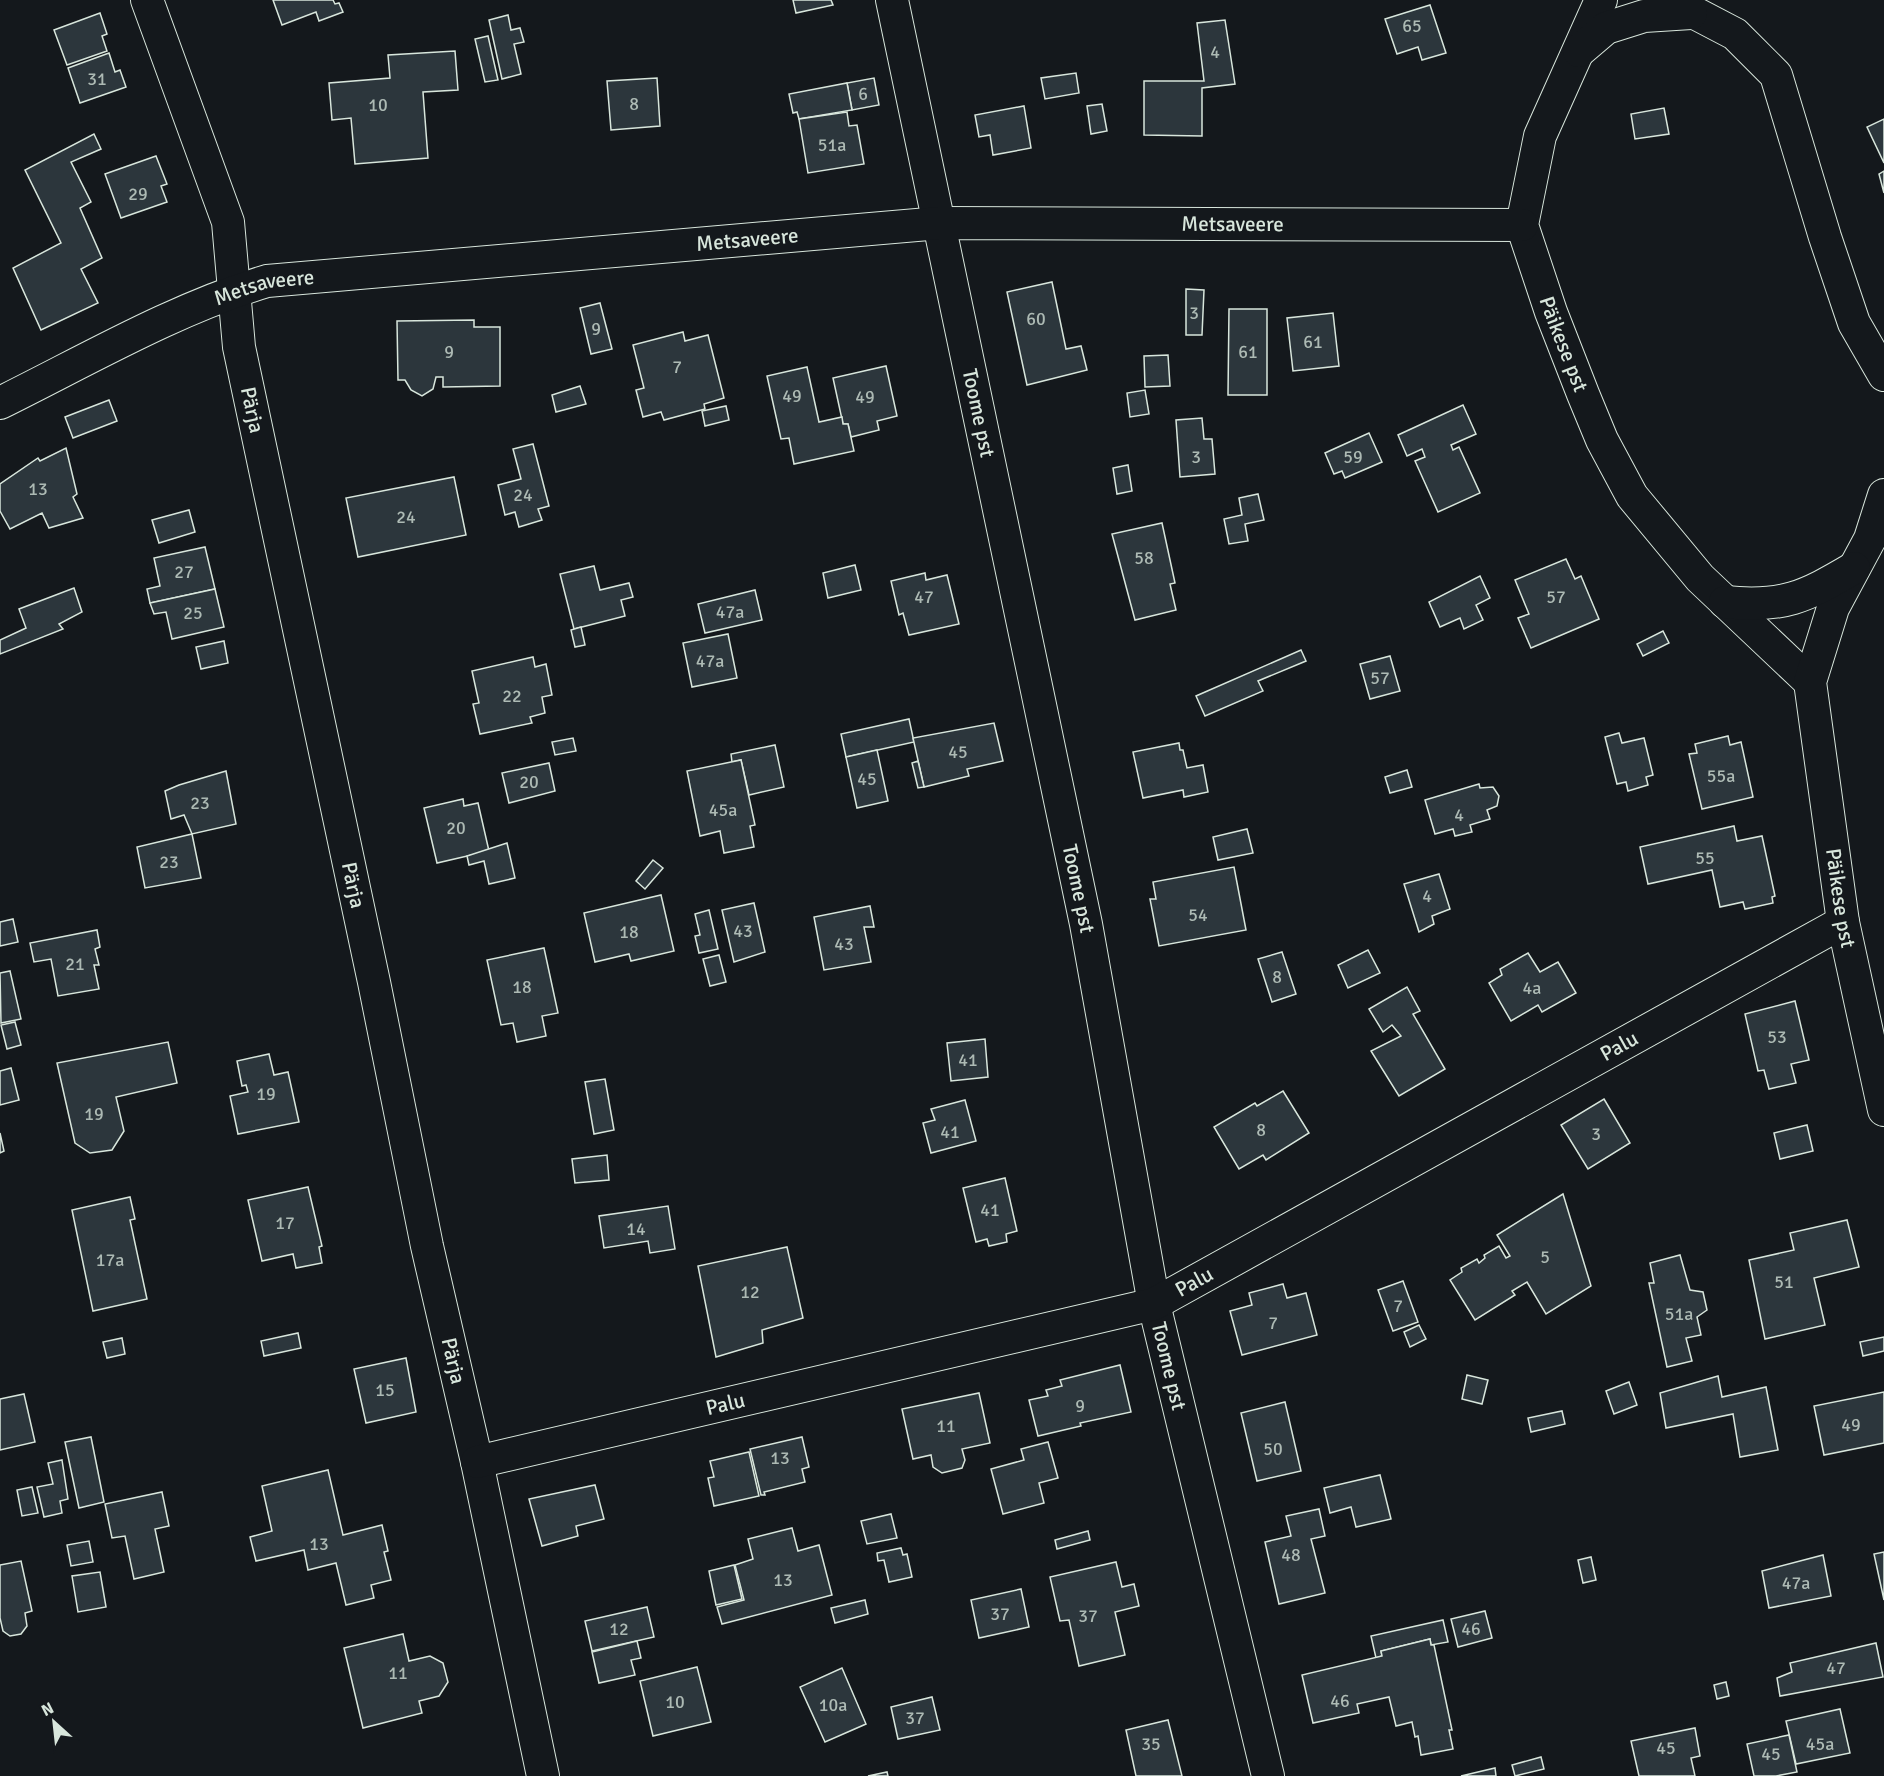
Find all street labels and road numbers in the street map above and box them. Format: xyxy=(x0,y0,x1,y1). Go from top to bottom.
street label: Metsaveere xyxy=(1181,211,1284,237)
street label: Metsaveere xyxy=(695,222,799,257)
street label: Metsaveere xyxy=(210,264,315,311)
street label: Päikese pst xyxy=(1534,293,1594,396)
street label: Toome pst xyxy=(957,366,1001,460)
street label: Pärja xyxy=(235,384,270,435)
street label: Toome pst xyxy=(1057,842,1100,935)
street label: Päikese pst xyxy=(1820,846,1861,950)
street label: Pärja xyxy=(336,860,371,911)
street label: Palu xyxy=(1596,1025,1643,1067)
street label: Palu xyxy=(1170,1261,1218,1303)
street label: Toome pst xyxy=(1146,1319,1192,1413)
street label: Pärja xyxy=(436,1335,471,1386)
street label: Palu xyxy=(703,1387,748,1421)

